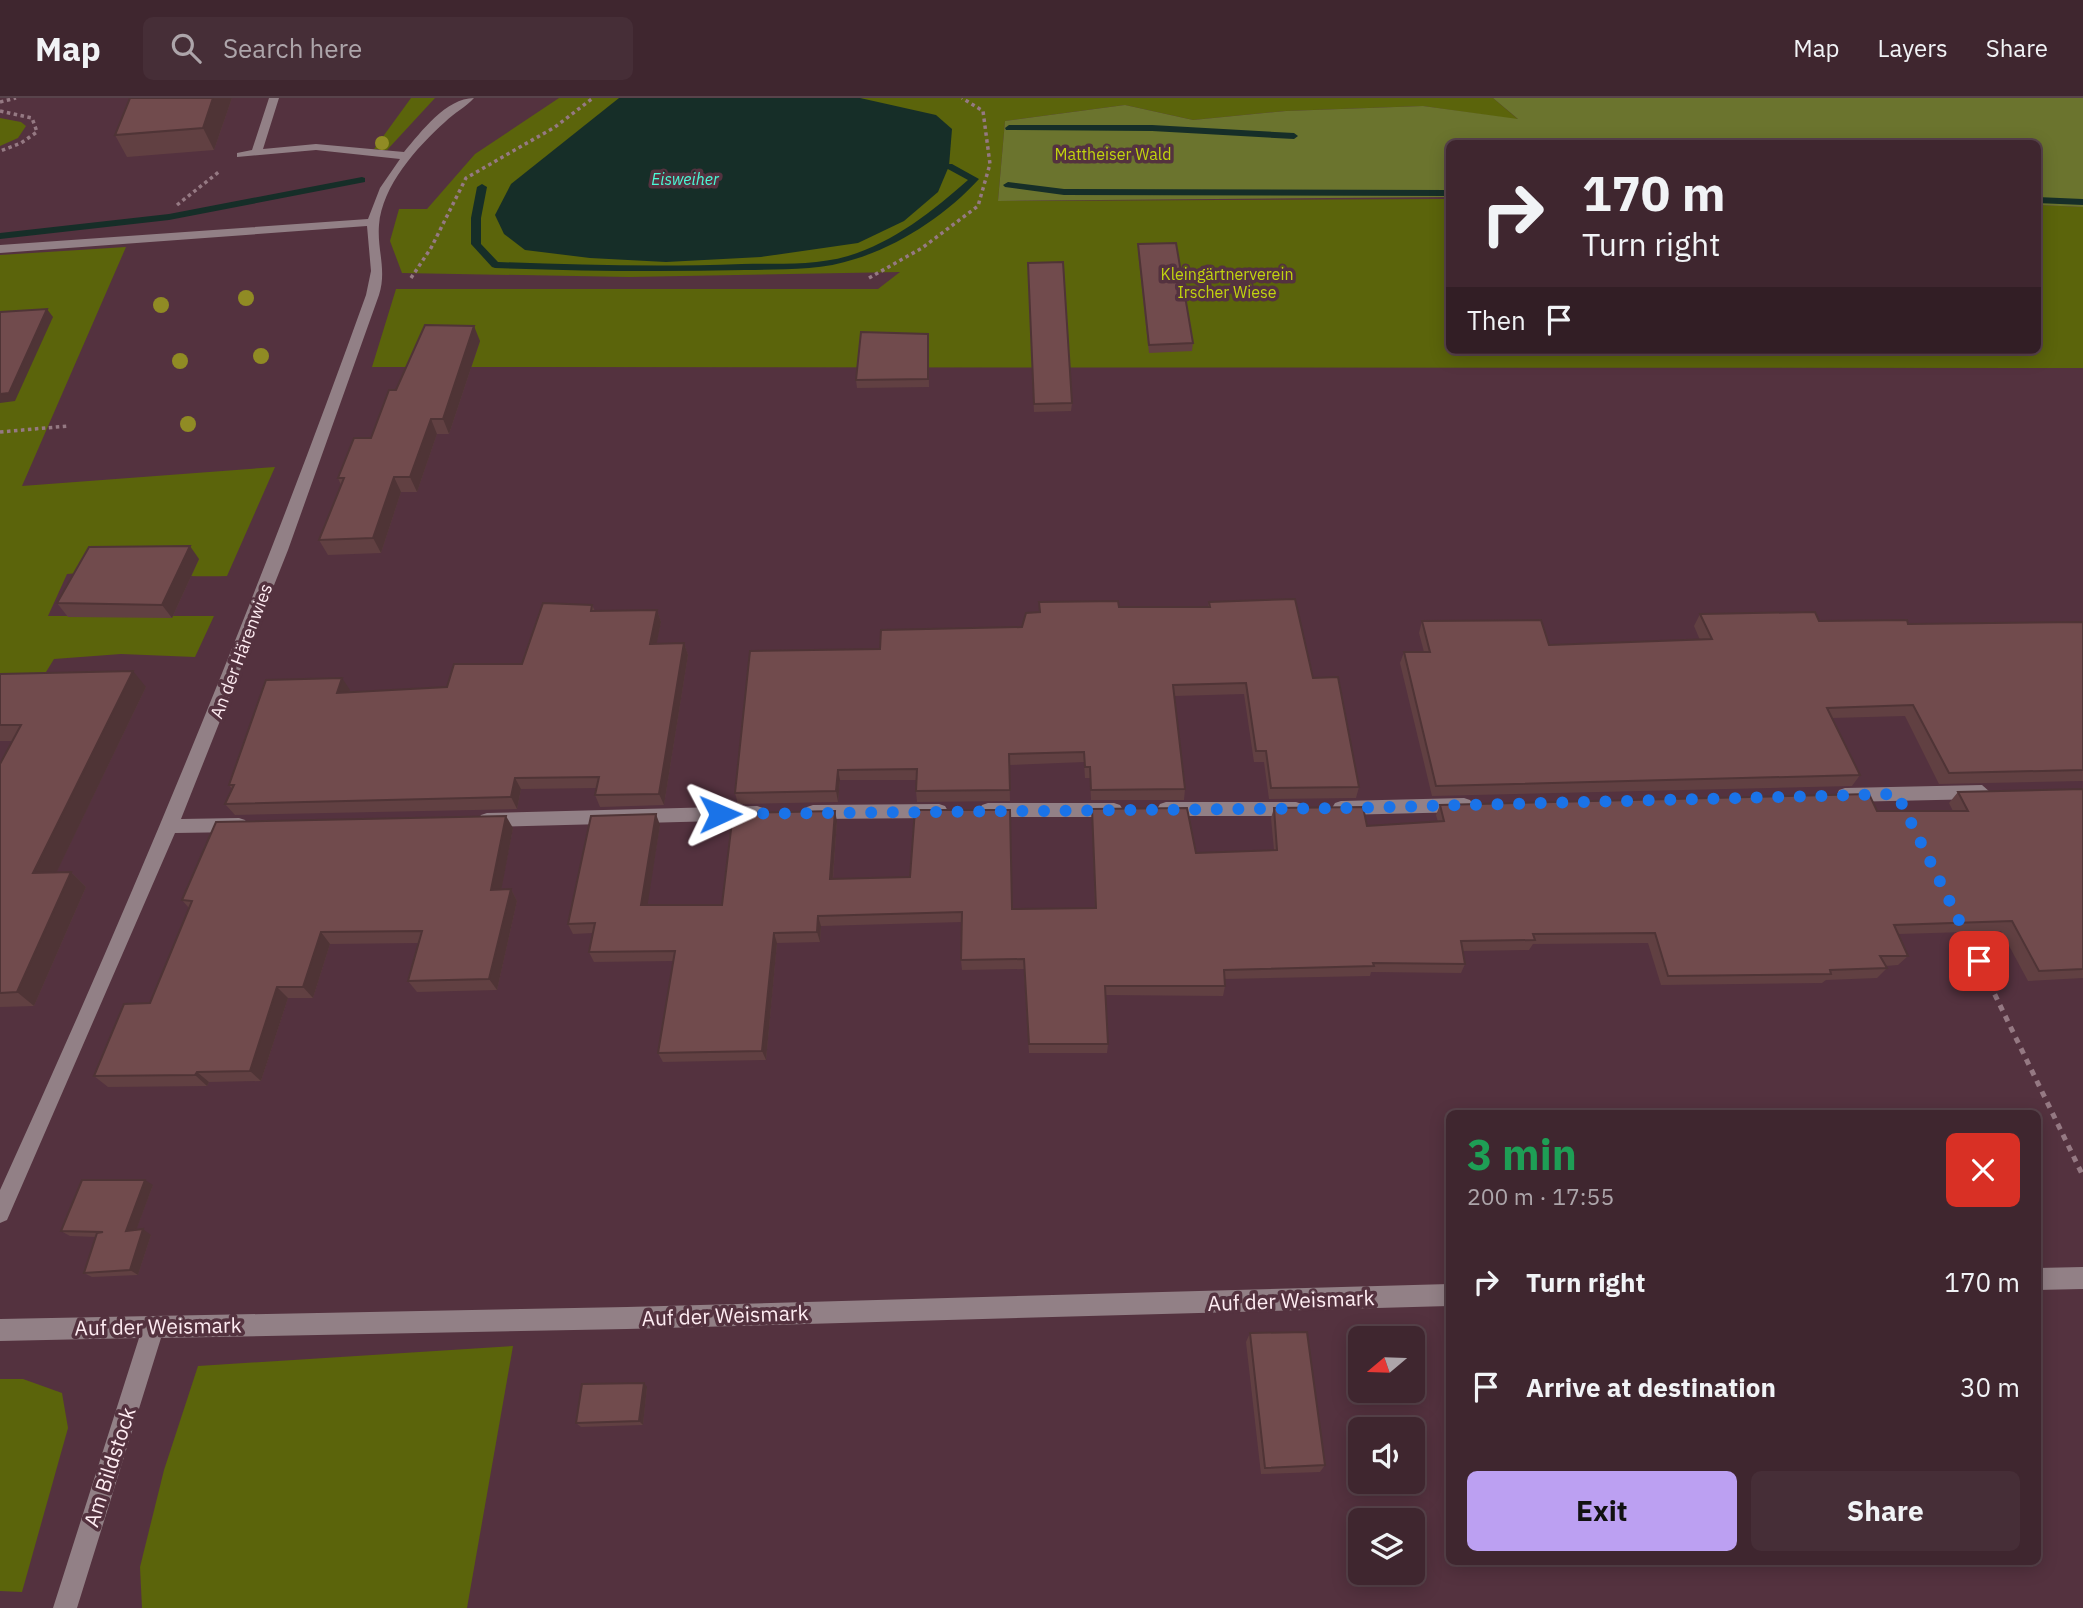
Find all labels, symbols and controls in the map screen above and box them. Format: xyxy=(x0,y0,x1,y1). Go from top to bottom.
search box xyxy=(143,17,633,80)
text: Map xyxy=(35,27,101,70)
icon: search xyxy=(167,29,205,67)
text: Search here xyxy=(223,31,362,65)
text: Map xyxy=(1793,32,1840,64)
text: Layers xyxy=(1878,32,1948,64)
text: Share xyxy=(1986,32,2048,64)
park label: Mattheiser Wald xyxy=(1055,144,1172,164)
text: 170 m xyxy=(1582,161,1726,224)
icon: right xyxy=(1467,168,1558,259)
water label: Eisweiher xyxy=(651,169,720,189)
text: Turn right xyxy=(1582,223,1720,265)
park label: Kleingärtnerverein Irscher Wiese xyxy=(1161,264,1293,302)
icon: arrive xyxy=(1540,301,1578,339)
text: Then xyxy=(1467,303,1526,337)
street label: An der Härenwies xyxy=(205,580,277,722)
position arrow xyxy=(683,777,757,851)
pin xyxy=(1949,931,2009,991)
icon: arrive xyxy=(1960,942,1998,980)
text: 3 min xyxy=(1467,1127,1577,1182)
button: close xyxy=(1946,1133,2020,1207)
text: 200 m · 17:55 xyxy=(1467,1181,1614,1211)
icon: right xyxy=(1467,1263,1505,1301)
text: Turn right xyxy=(1526,1265,1645,1299)
text: 170 m xyxy=(1944,1265,2020,1299)
street label: Auf der Weismark xyxy=(1207,1283,1375,1317)
street label: Auf der Weismark xyxy=(641,1298,809,1332)
street label: Auf der Weismark xyxy=(74,1311,242,1341)
north arrow xyxy=(1348,1326,1424,1404)
map controls xyxy=(1348,1326,1425,1585)
icon: arrive xyxy=(1467,1368,1505,1406)
text: Arrive at destination xyxy=(1526,1370,1776,1404)
text: 30 m xyxy=(1960,1370,2020,1404)
street label: Am Bildstock xyxy=(76,1404,142,1530)
button: sound xyxy=(1348,1417,1425,1494)
button: Exit xyxy=(1467,1471,1737,1551)
button: Share xyxy=(1751,1471,2020,1551)
button: layers xyxy=(1348,1508,1425,1585)

